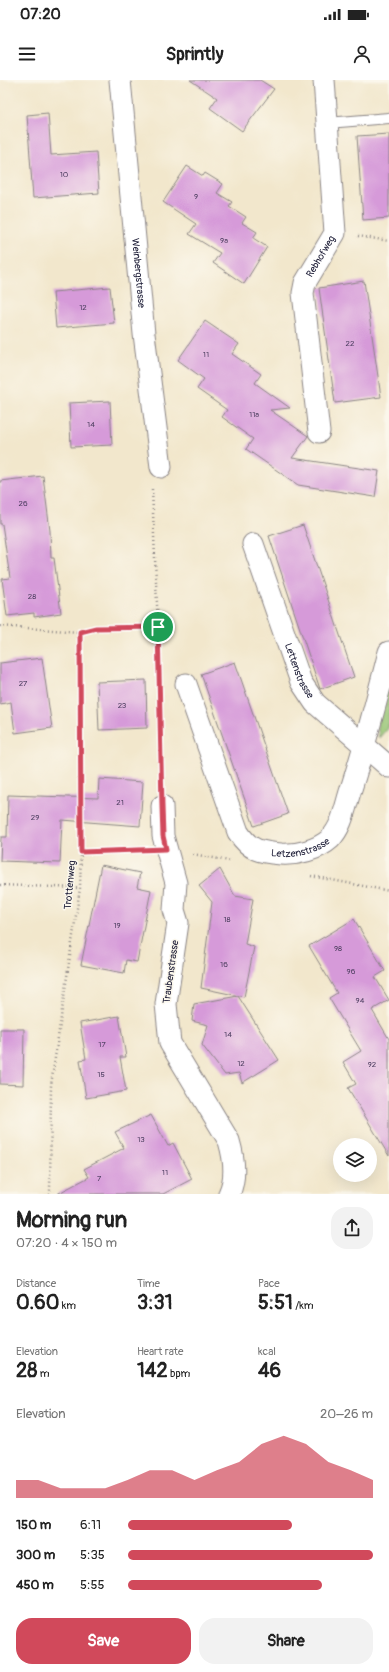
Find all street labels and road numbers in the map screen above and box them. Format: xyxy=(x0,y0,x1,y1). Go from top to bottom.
street label: Rebhofweg xyxy=(304,233,338,280)
street label: Weinbergstrasse xyxy=(129,238,148,309)
street label: Lettenstrasse xyxy=(282,641,316,701)
street label: Letzenstrasse xyxy=(270,835,332,860)
street label: Trottenweg xyxy=(62,860,78,910)
street label: Traubenstrasse xyxy=(161,939,181,1005)

